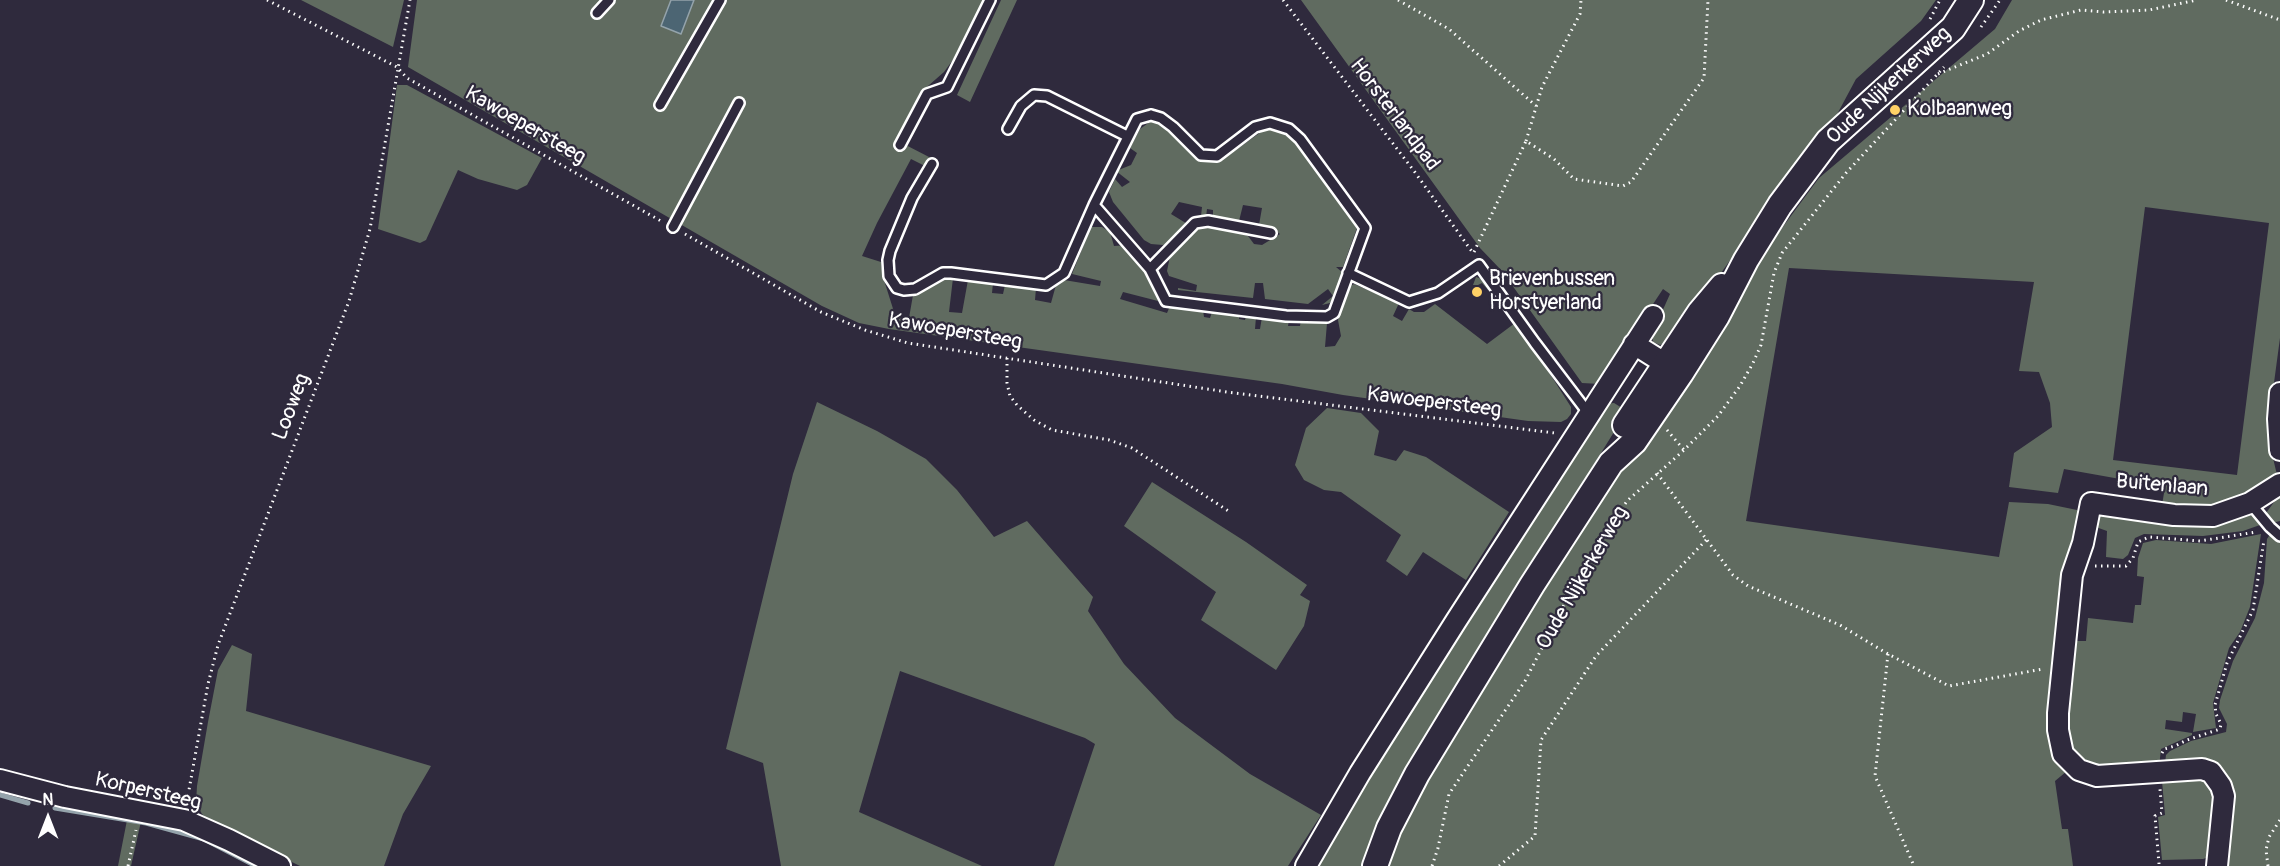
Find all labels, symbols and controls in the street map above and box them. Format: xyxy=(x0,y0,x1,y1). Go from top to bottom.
street label: Oude Nijkerkerweg xyxy=(1821,22,1957,150)
street label: Horsterlandpad xyxy=(1344,54,1444,176)
street label: Kawoepersteeg xyxy=(460,81,590,171)
place label: Kolbaanweg xyxy=(1907,97,2012,123)
marker: Kolbaanweg xyxy=(1888,103,1902,117)
place label: Brievenbussen Horstyerland xyxy=(1489,267,1615,317)
marker: Brievenbussen Horstyerland xyxy=(1470,285,1484,299)
street label: Kawoepersteeg xyxy=(886,308,1024,356)
street label: Looweg xyxy=(268,370,316,444)
street label: Kawoepersteeg xyxy=(1365,382,1503,424)
street label: Buitenlaan xyxy=(2115,469,2209,503)
street label: Oude Nijkerkerweg xyxy=(1532,502,1634,654)
street label: Korpersteeg xyxy=(92,768,204,816)
north arrow xyxy=(18,788,78,848)
text: N xyxy=(43,790,53,810)

